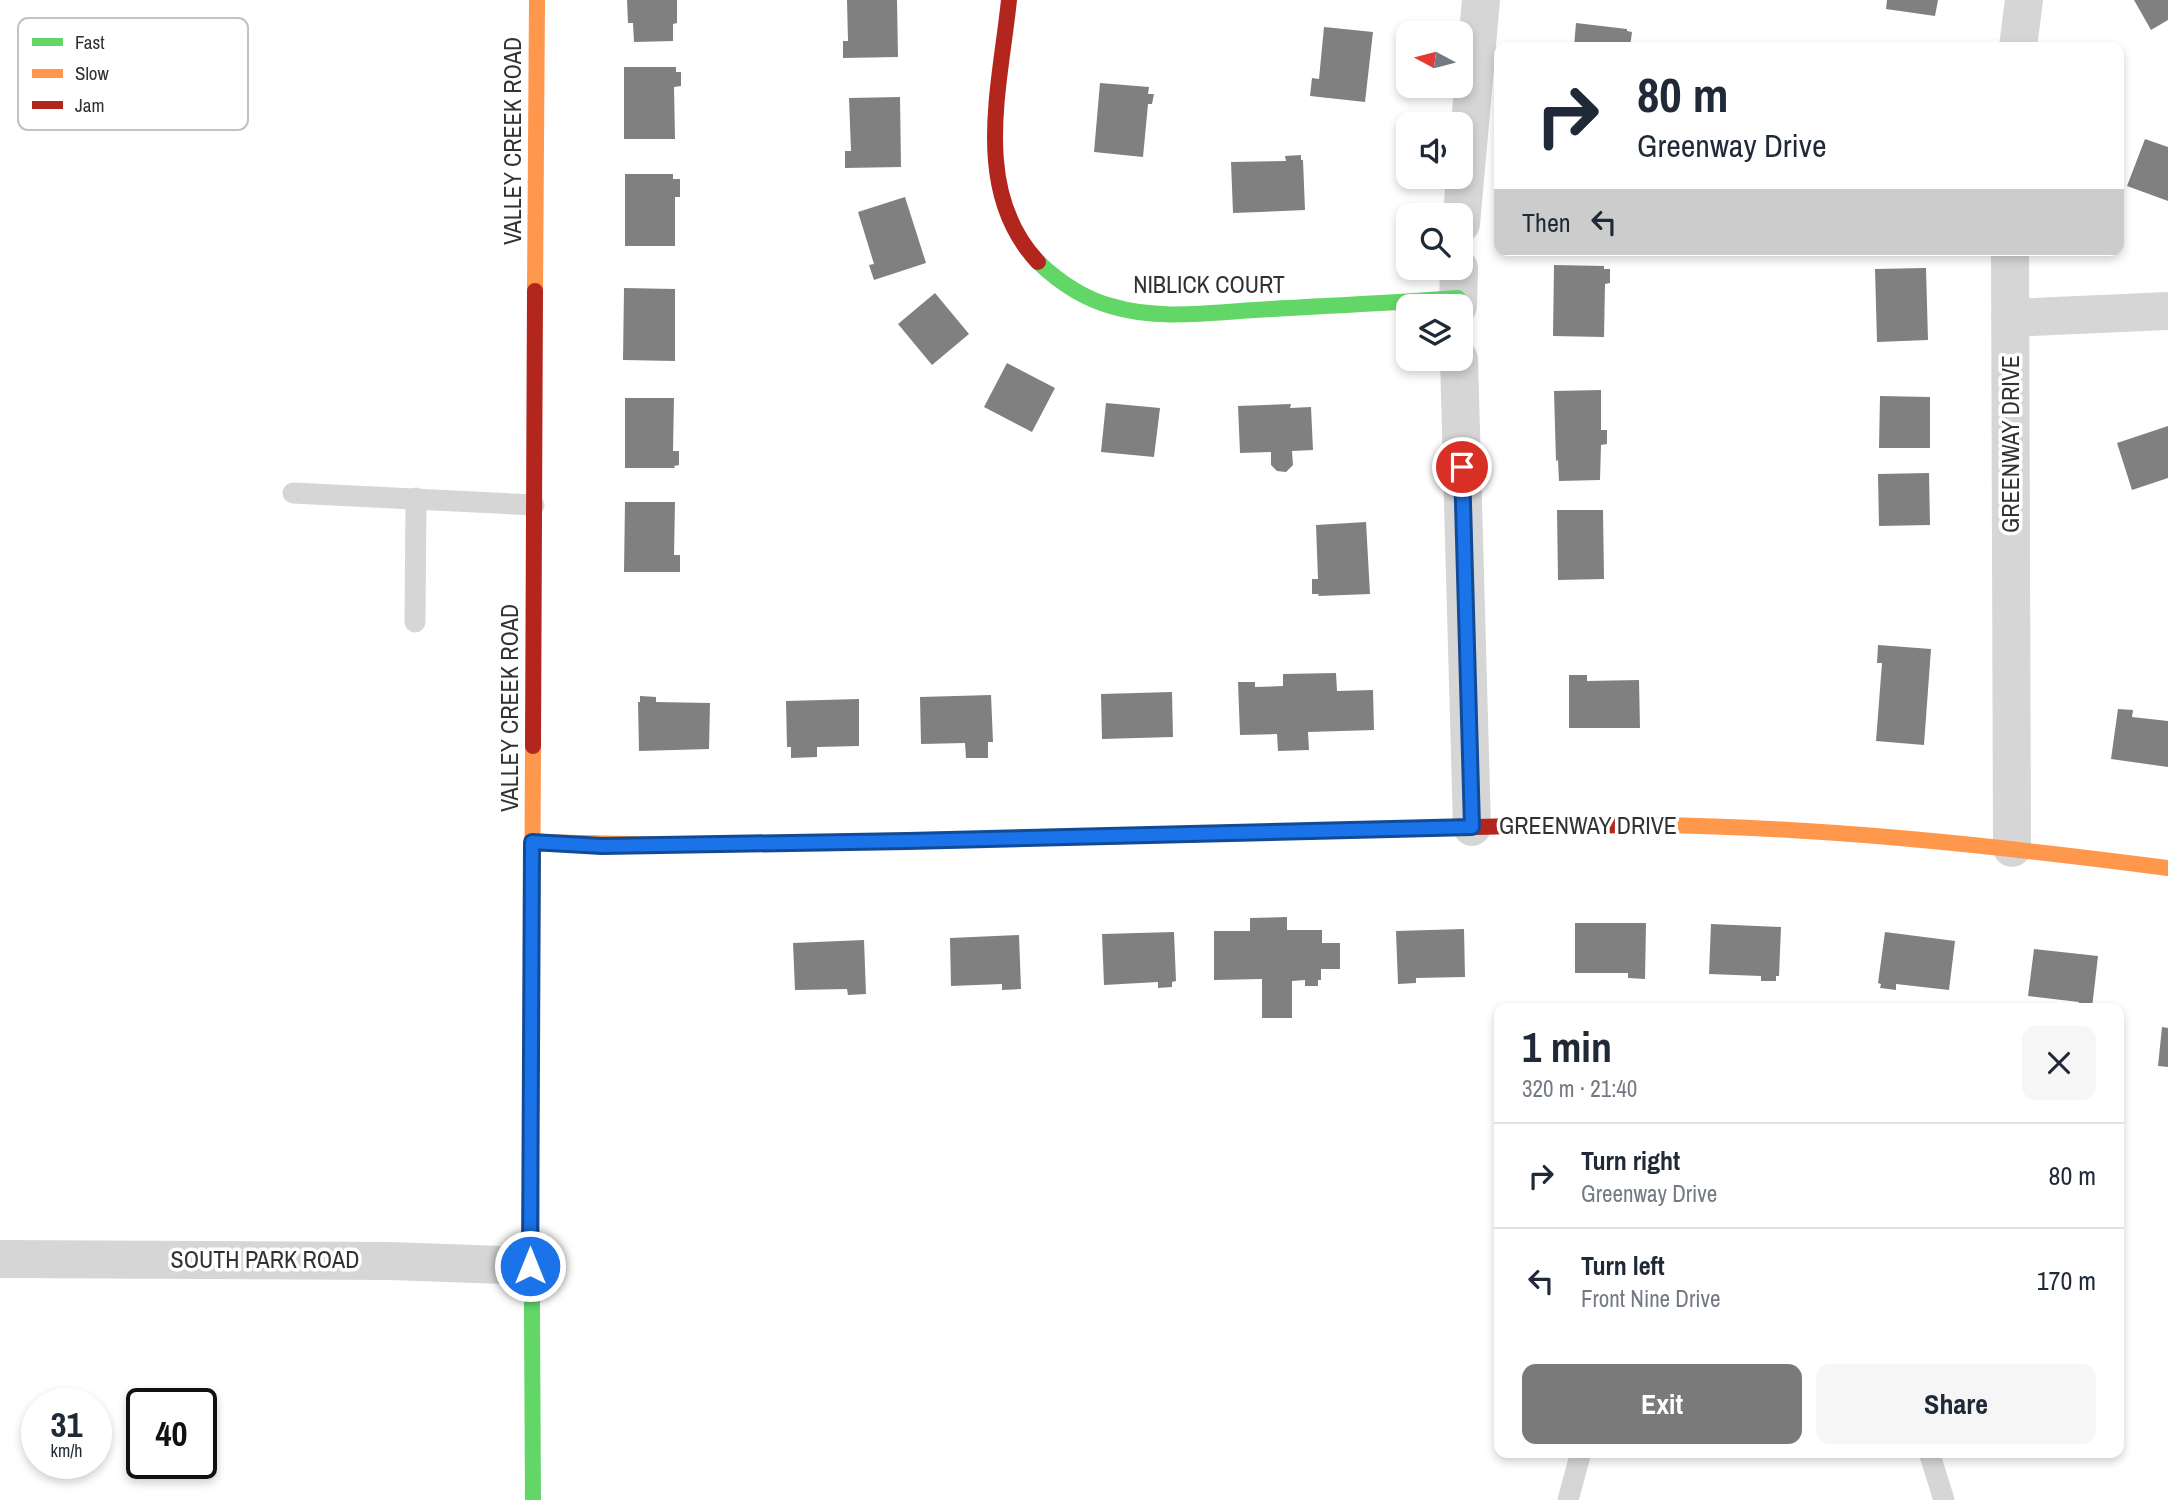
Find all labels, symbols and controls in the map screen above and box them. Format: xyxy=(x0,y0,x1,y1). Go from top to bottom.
legend xyxy=(18,18,248,130)
north arrow xyxy=(1396,21,1474,98)
map controls xyxy=(1396,21,1473,371)
text: Fast xyxy=(75,29,105,55)
street label: VALLEY CREEK ROAD xyxy=(496,37,528,245)
text: Slow xyxy=(75,60,110,86)
text: 80 m xyxy=(1637,61,1729,127)
icon: right xyxy=(1522,70,1613,161)
text: Jam xyxy=(75,92,104,118)
button: sound xyxy=(1396,112,1473,189)
text: Greenway Drive xyxy=(1637,124,1827,167)
button: search xyxy=(1396,203,1473,280)
icon: left xyxy=(1585,203,1623,241)
text: Then xyxy=(1522,205,1571,240)
street label: NIBLICK COURT xyxy=(1133,268,1285,300)
button: layers xyxy=(1396,294,1473,371)
street label: GREENWAY DRIVE xyxy=(1994,355,2026,533)
pin xyxy=(1432,437,1492,497)
icon: arrive xyxy=(1443,448,1481,486)
street label: VALLEY CREEK ROAD xyxy=(493,604,525,812)
street label: GREENWAY DRIVE xyxy=(1499,809,1677,841)
text: 1 min xyxy=(1522,1019,1612,1075)
button: close xyxy=(2022,1026,2096,1100)
text: 320 m · 21:40 xyxy=(1522,1073,1637,1104)
text: Turn right xyxy=(1581,1143,1680,1178)
icon: right xyxy=(1522,1157,1560,1195)
text: 80 m xyxy=(2049,1158,2096,1193)
text: Greenway Drive xyxy=(1581,1178,1717,1209)
position arrow xyxy=(493,1229,567,1303)
street label: SOUTH PARK ROAD xyxy=(171,1243,359,1275)
text: Turn left xyxy=(1581,1248,1665,1283)
icon: left xyxy=(1522,1262,1560,1300)
text: 170 m xyxy=(2037,1263,2096,1298)
text: Front Nine Drive xyxy=(1581,1283,1720,1314)
button: Exit xyxy=(1522,1364,1802,1444)
button: Share xyxy=(1816,1364,2096,1444)
speed limit sign: 40 xyxy=(126,1388,217,1479)
text: 31 xyxy=(51,1401,82,1448)
text: km/h xyxy=(51,1438,83,1463)

